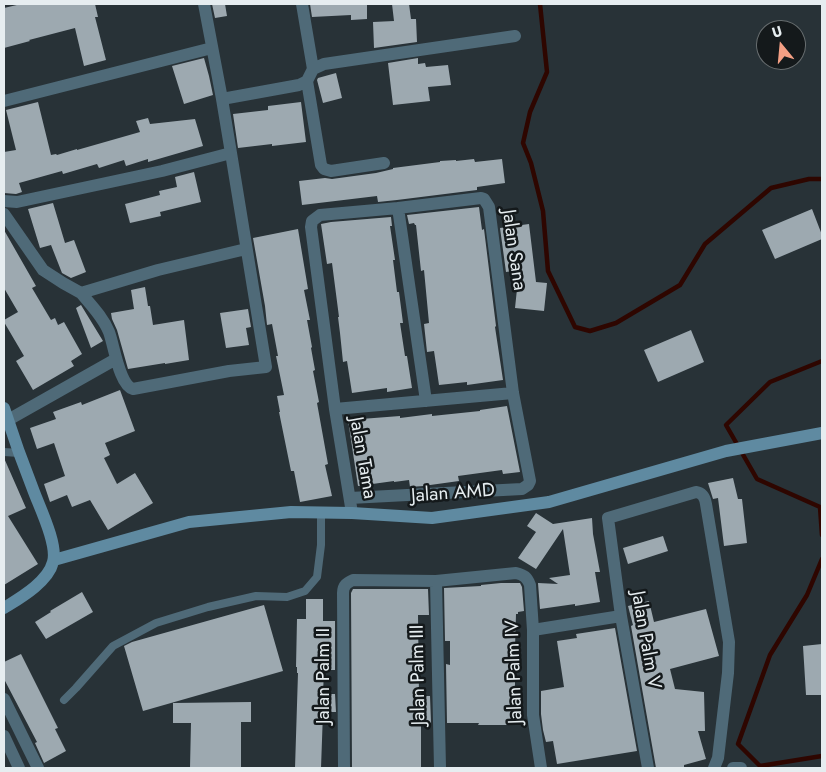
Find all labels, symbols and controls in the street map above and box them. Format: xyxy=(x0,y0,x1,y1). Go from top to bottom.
north arrow xyxy=(756,20,806,70)
text: U xyxy=(769,21,785,43)
street label: Jalan Sana xyxy=(496,208,530,292)
street label: Jalan Tama xyxy=(344,415,380,501)
street label: Jalan AMD xyxy=(410,480,496,508)
street label: Jalan Palm V xyxy=(625,589,665,691)
street label: Jalan Palm IV xyxy=(502,620,528,724)
street label: Jalan Palm III xyxy=(407,624,431,726)
street label: Jalan Palm II xyxy=(313,628,335,724)

